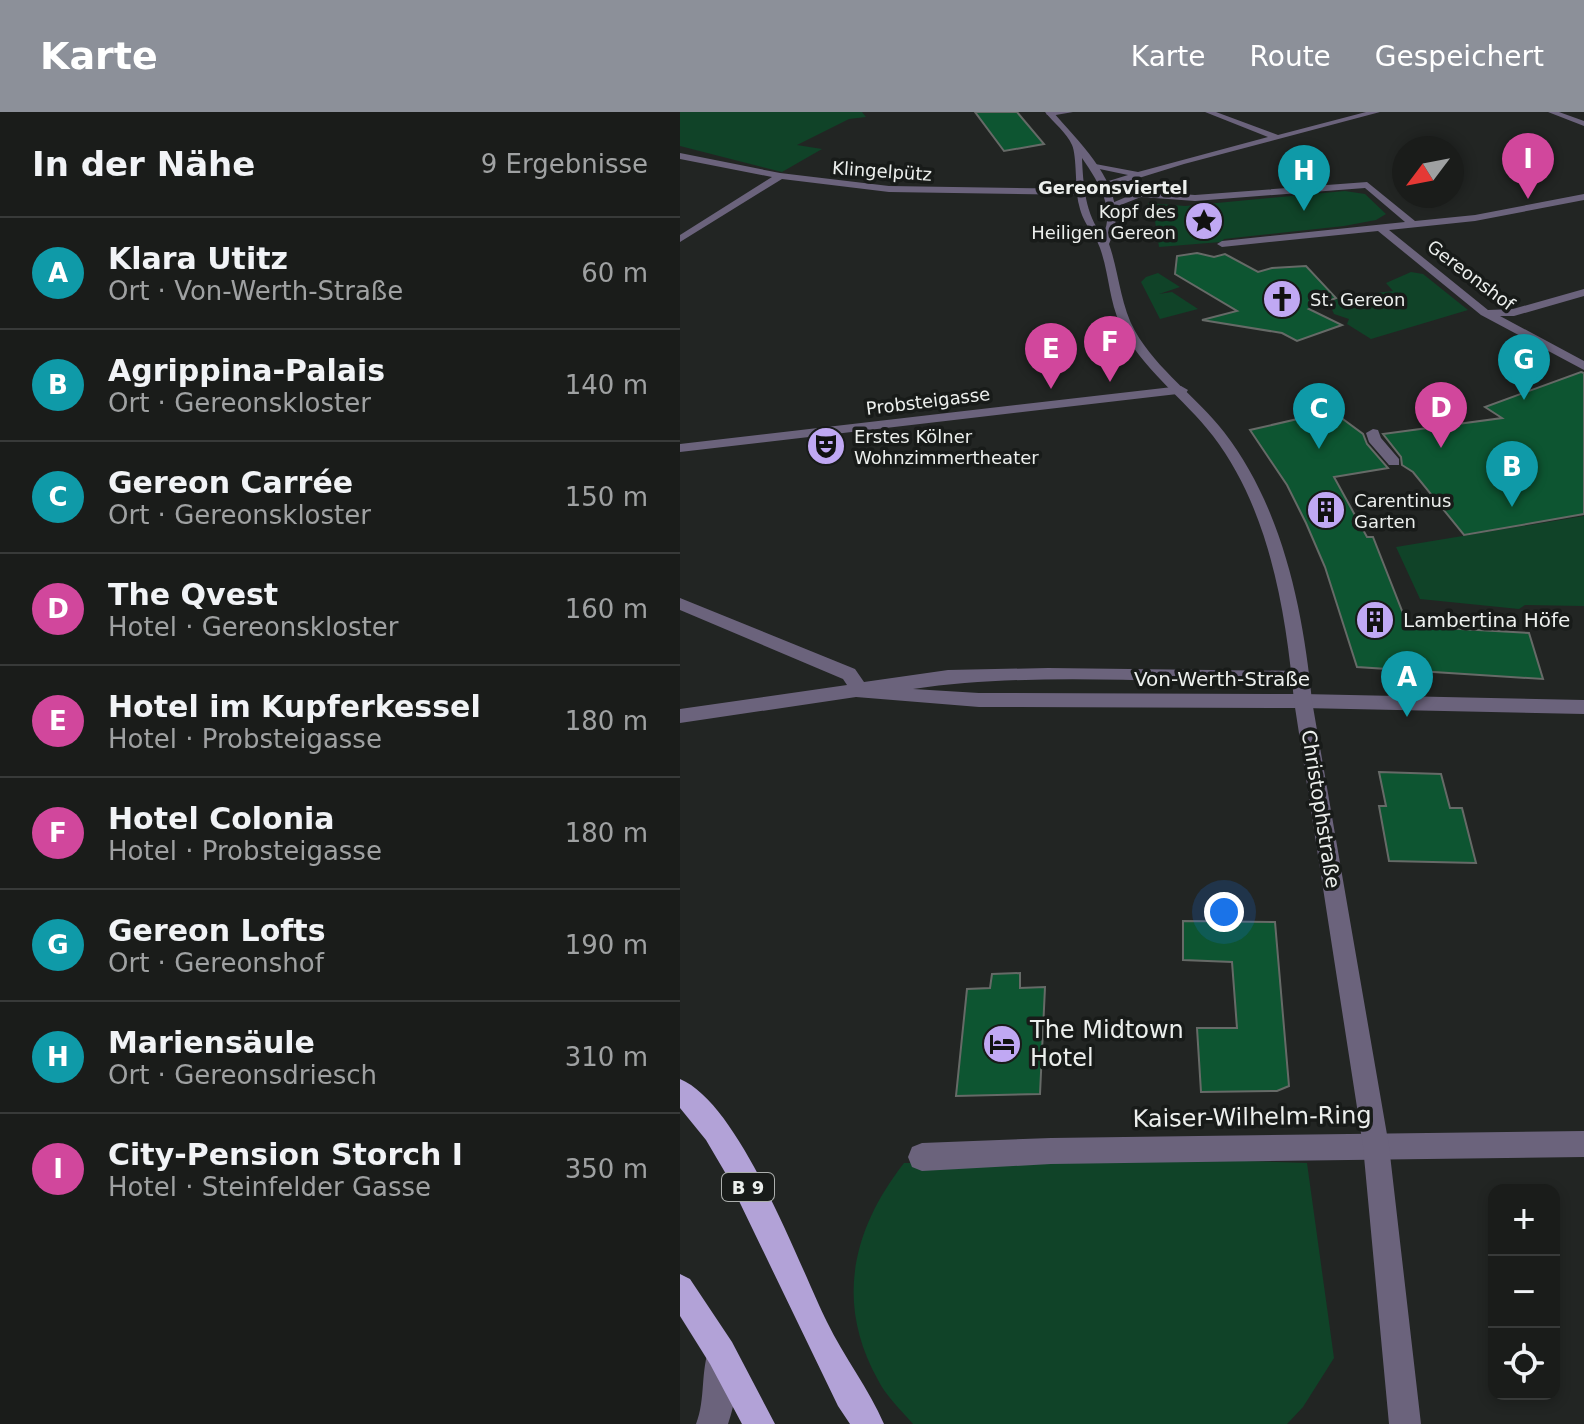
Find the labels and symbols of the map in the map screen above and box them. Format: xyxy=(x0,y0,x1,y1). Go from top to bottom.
pin: I xyxy=(1502,133,1554,199)
north arrow xyxy=(1392,136,1464,208)
pin: H xyxy=(1278,145,1330,211)
street label: Klingelpütz xyxy=(831,157,933,185)
district label: Gereonsviertel xyxy=(1038,177,1188,198)
place icon: Kopf des Heiligen Gereon xyxy=(1183,200,1225,242)
place label: Kopf des Heiligen Gereon xyxy=(1031,201,1176,243)
street label: Gereonshof xyxy=(1423,235,1519,315)
church icon: St. Gereon xyxy=(1261,278,1303,320)
place label: St. Gereon xyxy=(1310,289,1405,310)
pin: F xyxy=(1084,316,1136,382)
pin: E xyxy=(1025,323,1077,389)
pin: G xyxy=(1498,334,1550,400)
pin: D xyxy=(1415,382,1467,448)
street label: Probsteigasse xyxy=(865,383,991,419)
pin: C xyxy=(1293,383,1345,449)
theatre icon: Erstes Kölner Wohnzimmertheater xyxy=(805,425,847,467)
place label: Erstes Kölner Wohnzimmertheater xyxy=(854,426,1039,468)
pin: B xyxy=(1486,441,1538,507)
building icon: Carentinus Garten xyxy=(1305,489,1347,531)
place label: Carentinus Garten xyxy=(1354,490,1451,532)
building icon: Lambertina Höfe xyxy=(1354,599,1396,641)
place label: Lambertina Höfe xyxy=(1403,608,1570,632)
pin: A xyxy=(1381,651,1433,717)
street label: Von-Werth-Straße xyxy=(1134,667,1310,691)
street label: Christophstraße xyxy=(1297,728,1345,890)
your location xyxy=(1204,892,1244,932)
place label: The Midtown Hotel xyxy=(1029,1016,1184,1072)
hotel icon: The Midtown Hotel xyxy=(981,1023,1023,1065)
street label: Kaiser-Wilhelm-Ring xyxy=(1132,1101,1372,1133)
road number: B 9 xyxy=(722,1173,774,1201)

